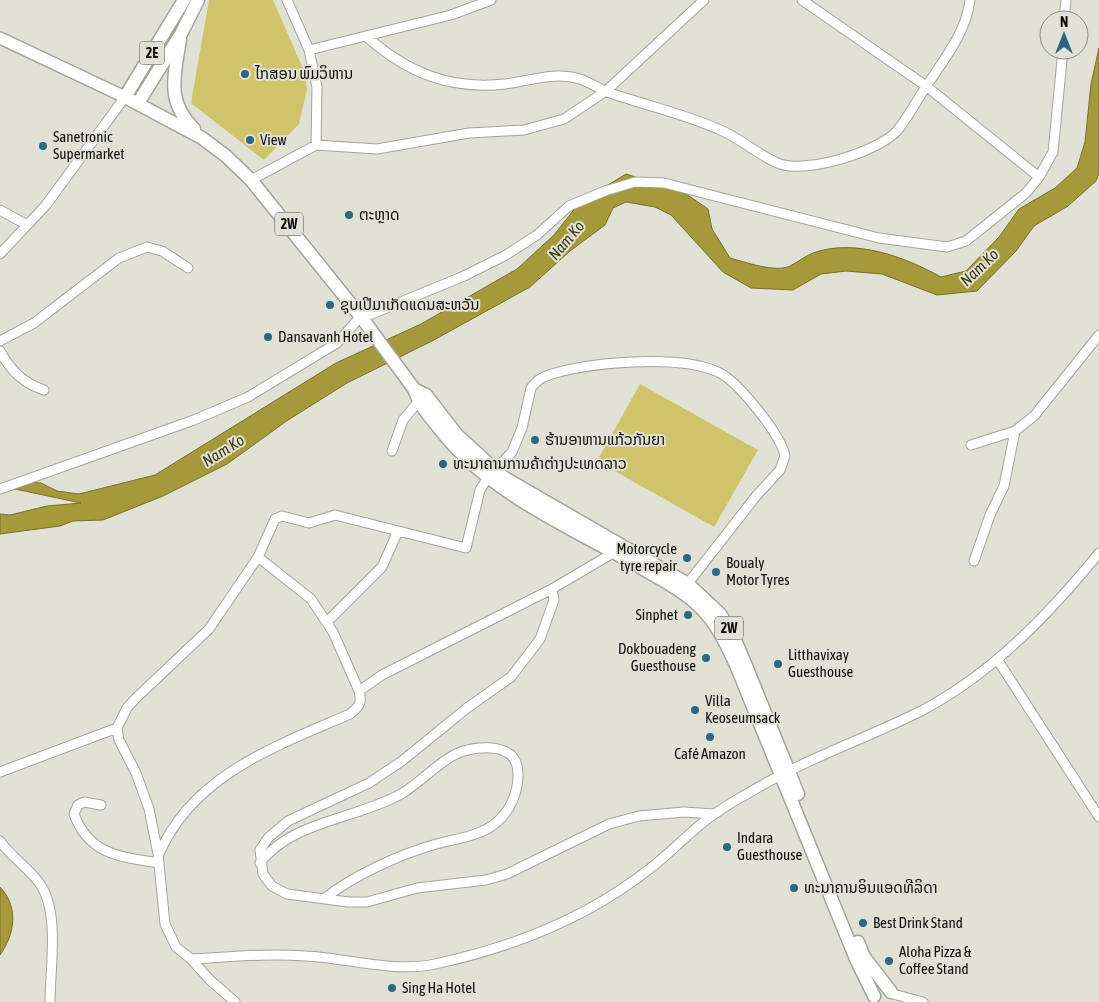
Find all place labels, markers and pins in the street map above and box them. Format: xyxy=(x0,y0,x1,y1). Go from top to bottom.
place label: ໄກສອນ ພົມວິຫານ xyxy=(254,65,353,82)
marker: ໄກສອນ ພົມວິຫານ xyxy=(239,68,251,80)
place label: Sanetronic Supermarket xyxy=(53,128,125,162)
place label: View xyxy=(260,131,286,148)
marker: View xyxy=(244,134,256,146)
marker: Sanetronic Supermarket xyxy=(37,140,49,152)
place label: ຕະຫຼາດ xyxy=(359,206,400,224)
marker: ຕະຫຼາດ xyxy=(343,209,355,221)
place label: ຊຸບເປີມາເກັດແດນສະຫວັນ xyxy=(340,296,479,315)
marker: ຊຸບເປີມາເກັດແດນສະຫວັນ xyxy=(324,299,336,311)
place label: Dansavanh Hotel xyxy=(278,328,373,345)
marker: Dansavanh Hotel xyxy=(262,331,274,343)
place label: ຮ້ານອາຫານແກ້ວກັນຍາ xyxy=(545,431,665,448)
marker: ຮ້ານອາຫານແກ້ວກັນຍາ xyxy=(529,434,541,446)
place label: ທະນາຄານການຄ້າຕ່າງປະເທດລາວ xyxy=(453,455,627,472)
marker: ທະນາຄານການຄ້າຕ່າງປະເທດລາວ xyxy=(437,458,449,470)
place label: Motorcycle tyre repair xyxy=(616,540,678,574)
marker: Motorcycle tyre repair xyxy=(681,552,693,564)
place label: Boualy Motor Tyres xyxy=(726,554,790,588)
marker: Boualy Motor Tyres xyxy=(710,566,722,578)
place label: Sinphet xyxy=(635,606,678,623)
marker: Sinphet xyxy=(682,609,694,621)
place label: Dokbouadeng Guesthouse xyxy=(618,640,697,674)
place label: Litthavixay Guesthouse xyxy=(788,646,853,680)
marker: Dokbouadeng Guesthouse xyxy=(700,652,712,664)
marker: Litthavixay Guesthouse xyxy=(772,658,784,670)
place label: Villa Keoseumsack xyxy=(705,692,781,726)
marker: Villa Keoseumsack xyxy=(689,704,701,716)
marker: Café Amazon xyxy=(704,731,716,743)
place label: Café Amazon xyxy=(674,745,746,762)
place label: Indara Guesthouse xyxy=(737,829,802,863)
marker: Indara Guesthouse xyxy=(721,841,733,853)
place label: ທະນາຄານອິນແອດທີລິດາ xyxy=(804,879,938,896)
marker: ທະນາຄານອິນແອດທີລິດາ xyxy=(788,882,800,894)
place label: Best Drink Stand xyxy=(873,914,963,931)
marker: Best Drink Stand xyxy=(857,917,869,929)
place label: Aloha Pizza & Coffee Stand xyxy=(899,943,972,977)
marker: Aloha Pizza & Coffee Stand xyxy=(883,955,895,967)
place label: Sing Ha Hotel xyxy=(402,979,476,996)
marker: Sing Ha Hotel xyxy=(386,982,398,994)

